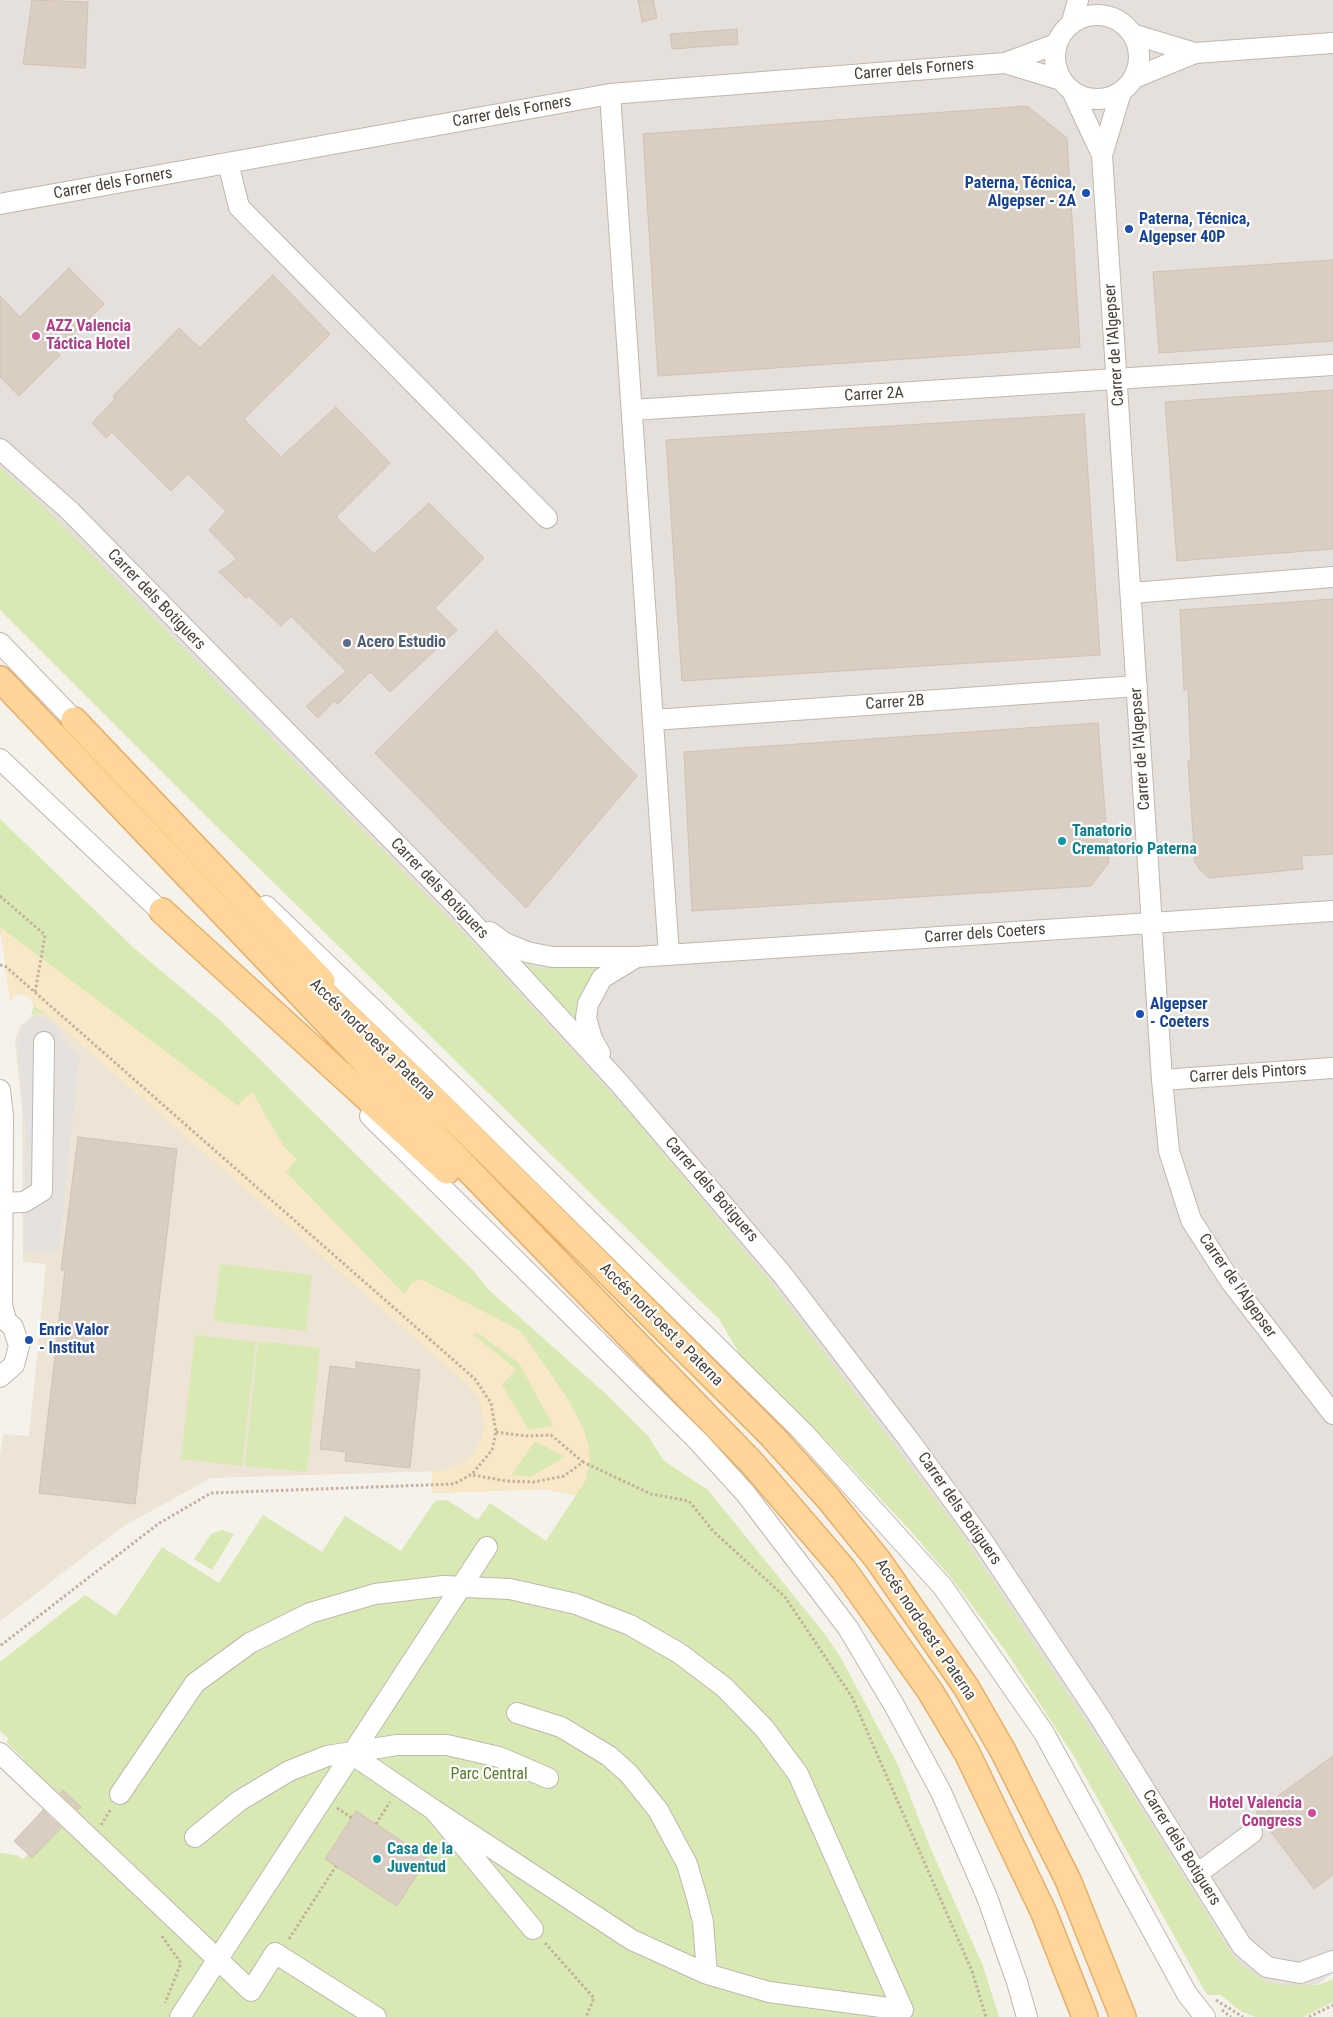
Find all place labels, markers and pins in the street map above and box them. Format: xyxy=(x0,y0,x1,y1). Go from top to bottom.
place label: Paterna, Técnica, Algepser - 2A xyxy=(965,174,1076,212)
marker: Paterna, Técnica, Algepser - 2A xyxy=(1080,187,1092,199)
place label: Paterna, Técnica, Algepser 40P xyxy=(1139,210,1250,248)
marker: Paterna, Técnica, Algepser 40P xyxy=(1123,223,1135,235)
place label: AZZ Valencia Táctica Hotel xyxy=(46,317,131,355)
marker: AZZ Valencia Táctica Hotel xyxy=(30,330,42,342)
place label: Acero Estudio xyxy=(357,633,446,653)
marker: Acero Estudio xyxy=(341,637,353,649)
place label: Tanatorio Crematorio Paterna xyxy=(1072,822,1197,860)
marker: Tanatorio Crematorio Paterna xyxy=(1056,835,1068,847)
place label: Algepser - Coeters xyxy=(1150,995,1209,1033)
marker: Algepser - Coeters xyxy=(1134,1008,1146,1020)
place label: Enric Valor - Institut xyxy=(39,1321,109,1359)
marker: Enric Valor - Institut xyxy=(23,1334,35,1346)
place label: Hotel Valencia Congress xyxy=(1209,1794,1302,1832)
marker: Hotel Valencia Congress xyxy=(1306,1807,1318,1819)
place label: Casa de la Juventud xyxy=(387,1840,453,1878)
marker: Casa de la Juventud xyxy=(371,1853,383,1865)

